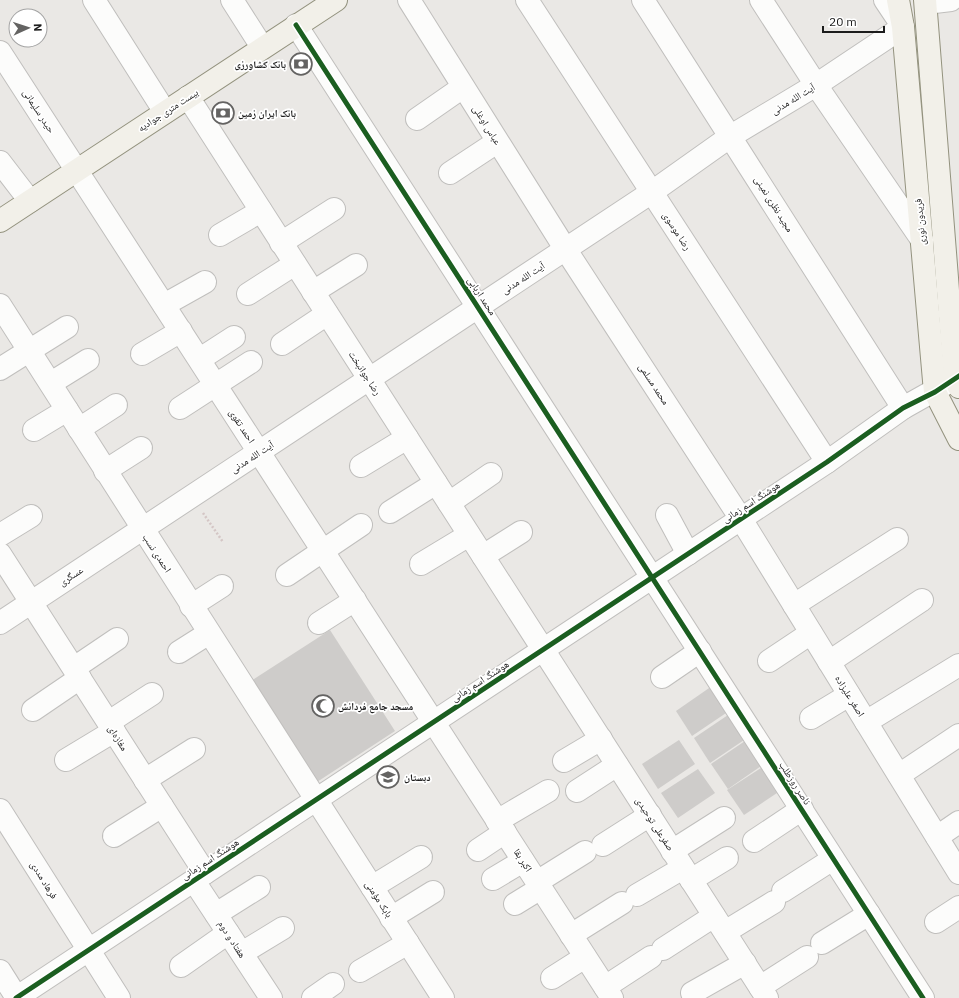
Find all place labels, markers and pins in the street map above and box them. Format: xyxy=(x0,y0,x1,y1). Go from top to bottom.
bank icon: بانک کشاورزی xyxy=(288,51,314,77)
place label: بانک کشاورزی xyxy=(234,58,286,71)
bank icon: بانک ایران زمین xyxy=(210,100,236,126)
place label: بانک ایران زمین xyxy=(238,107,296,120)
mosque icon: مسجد جامع فردانش xyxy=(310,693,336,719)
place label: مسجد جامع فردانش xyxy=(338,700,414,714)
school or university icon: دبستان xyxy=(375,764,401,790)
place label: دبستان xyxy=(404,771,431,784)

